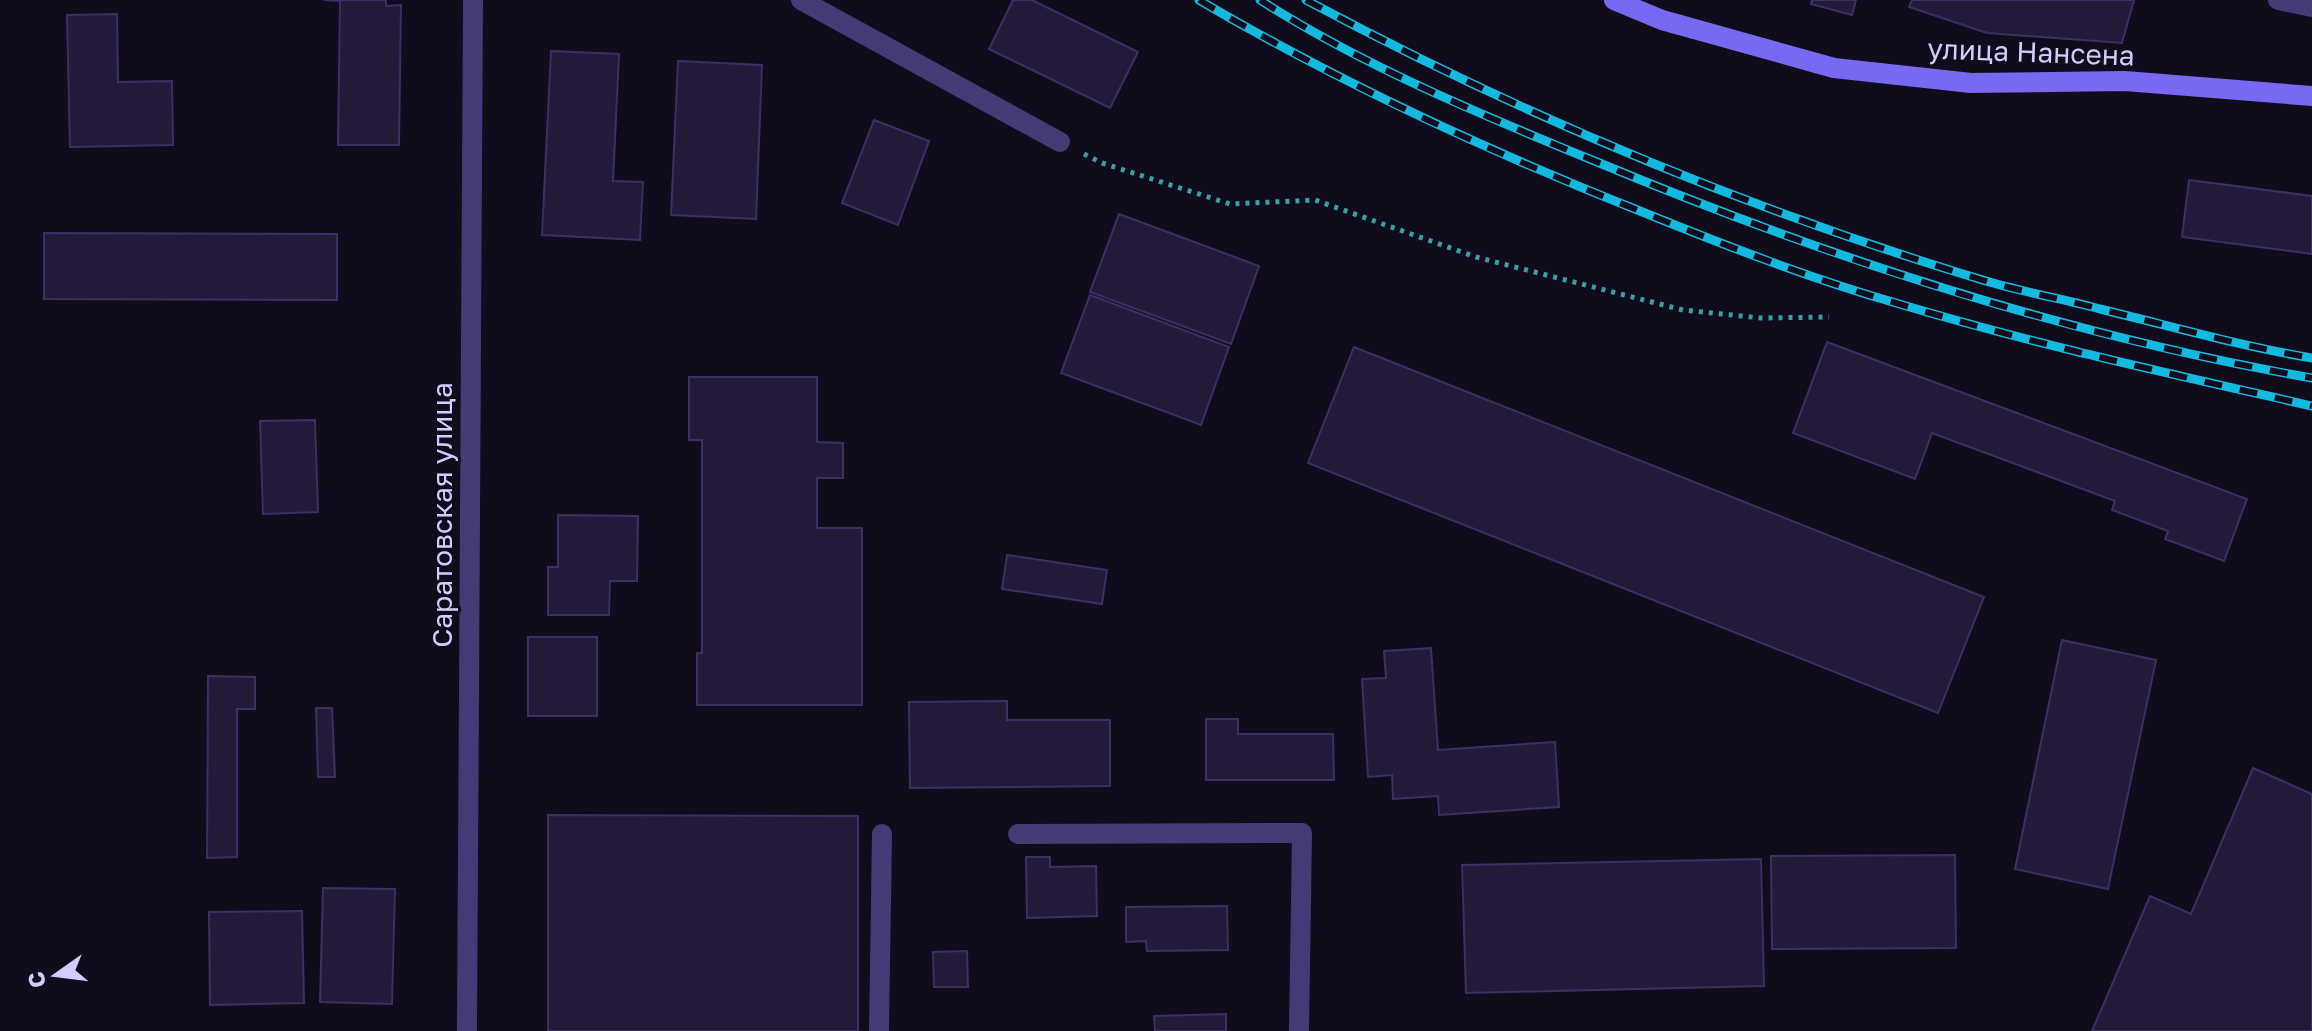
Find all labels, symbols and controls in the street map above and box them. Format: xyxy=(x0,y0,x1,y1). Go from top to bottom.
street label: улица Нансена xyxy=(1927,31,2135,72)
street label: Саратовская улица xyxy=(425,382,458,648)
north arrow xyxy=(16,935,96,1015)
text: С xyxy=(21,969,51,991)

